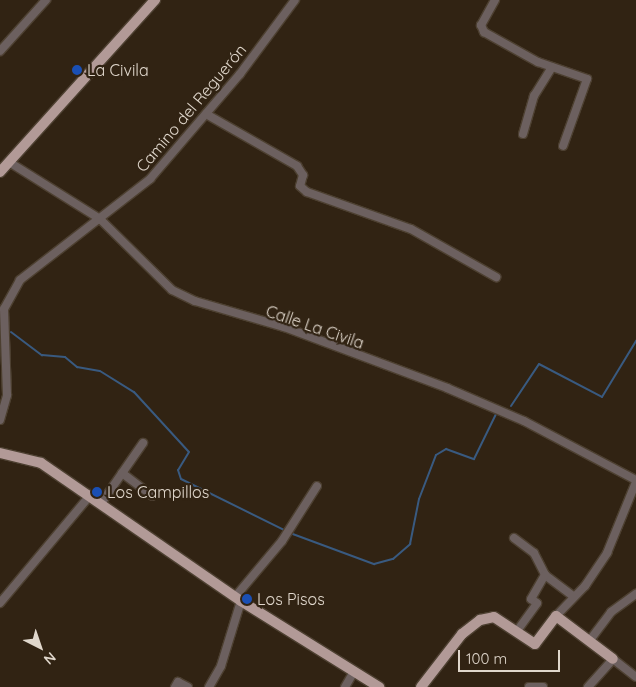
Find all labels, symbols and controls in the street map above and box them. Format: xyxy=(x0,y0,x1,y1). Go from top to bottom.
street label: Camino del Reguerón xyxy=(132,40,250,176)
place label: La Civila xyxy=(87,60,149,80)
marker: La Civila xyxy=(71,64,83,76)
street label: Calle La Civila xyxy=(263,301,367,353)
place label: Los Campillos xyxy=(107,482,209,502)
marker: Los Campillos xyxy=(91,486,103,498)
place label: Los Pisos xyxy=(257,589,325,609)
marker: Los Pisos xyxy=(241,593,253,605)
north arrow xyxy=(15,622,65,672)
scale bar xyxy=(461,640,564,672)
text: N xyxy=(40,648,60,668)
text: 100 m xyxy=(466,649,507,668)

